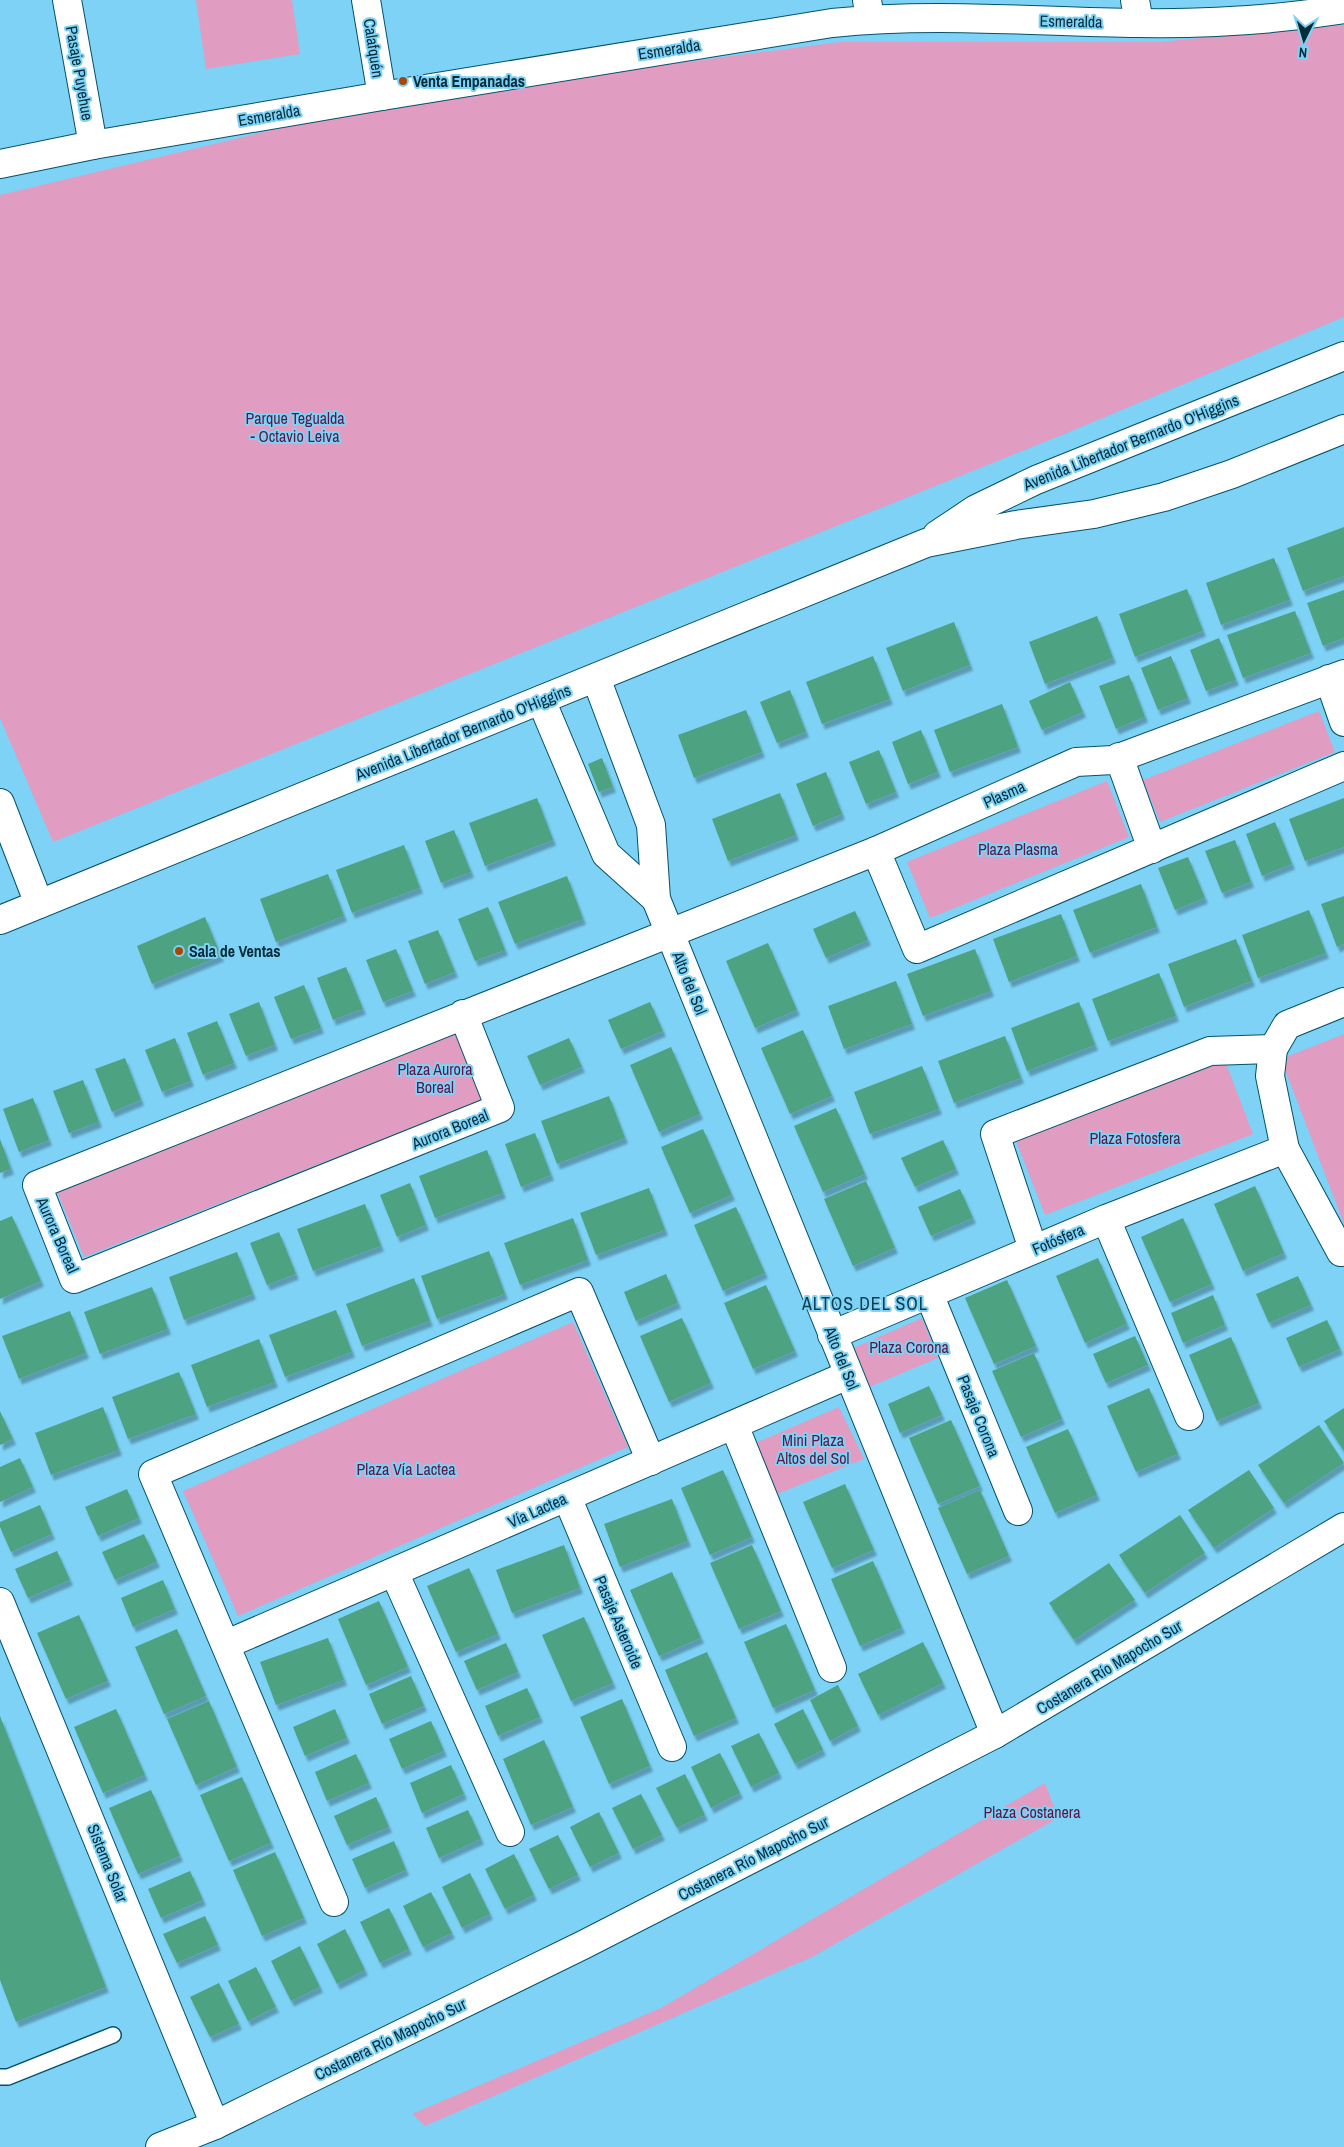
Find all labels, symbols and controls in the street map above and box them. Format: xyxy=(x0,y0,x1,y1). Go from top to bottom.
street label: Esmeralda xyxy=(1039,9,1103,33)
north arrow xyxy=(1279,15,1329,65)
street label: Calafquén xyxy=(358,17,390,79)
street label: Pasaje Puyehue xyxy=(61,24,99,122)
street label: Esmeralda xyxy=(636,33,702,65)
text: N xyxy=(1298,44,1308,62)
place label: Venta Empanadas xyxy=(413,70,525,92)
marker: Venta Empanadas xyxy=(397,75,409,87)
street label: Esmeralda xyxy=(236,99,302,131)
street label: Avenida Libertador Bernardo O'Higgins xyxy=(1019,389,1242,496)
park label: Parque Tegualda - Octavio Leiva xyxy=(246,407,345,447)
street label: Avenida Libertador Bernardo O'Higgins xyxy=(351,679,574,786)
street label: Plasma xyxy=(980,775,1029,813)
park label: Plaza Plasma xyxy=(978,838,1059,860)
place label: Sala de Ventas xyxy=(189,940,281,962)
marker: Sala de Ventas xyxy=(173,945,185,957)
street label: Alto del Sol xyxy=(667,947,713,1018)
park label: Plaza Aurora Boreal xyxy=(397,1058,473,1098)
street label: Aurora Boreal xyxy=(407,1104,492,1155)
park label: Plaza Fotosfera xyxy=(1089,1127,1181,1149)
street label: Aurora Boreal xyxy=(31,1193,85,1277)
street label: Fotósfera xyxy=(1028,1218,1088,1260)
district label: ALTOS DEL SOL xyxy=(801,1291,928,1316)
street label: Alto del Sol xyxy=(819,1322,865,1393)
park label: Plaza Corona xyxy=(869,1336,949,1358)
street label: Pasaje Corona xyxy=(953,1372,1006,1461)
park label: Mini Plaza Altos del Sol xyxy=(776,1429,850,1469)
park label: Plaza Vía Lactea xyxy=(357,1458,456,1480)
street label: Vía Lactea xyxy=(504,1487,571,1533)
street label: Pasaje Asteroide xyxy=(589,1572,649,1672)
street label: Costanera Río Mapocho Sur xyxy=(1032,1614,1186,1719)
park label: Plaza Costanera xyxy=(984,1801,1081,1823)
street label: Costanera Río Mapocho Sur xyxy=(674,1810,833,1906)
street label: Sistema Solar xyxy=(82,1821,134,1906)
street label: Costanera Río Mapocho Sur xyxy=(310,1992,470,2085)

